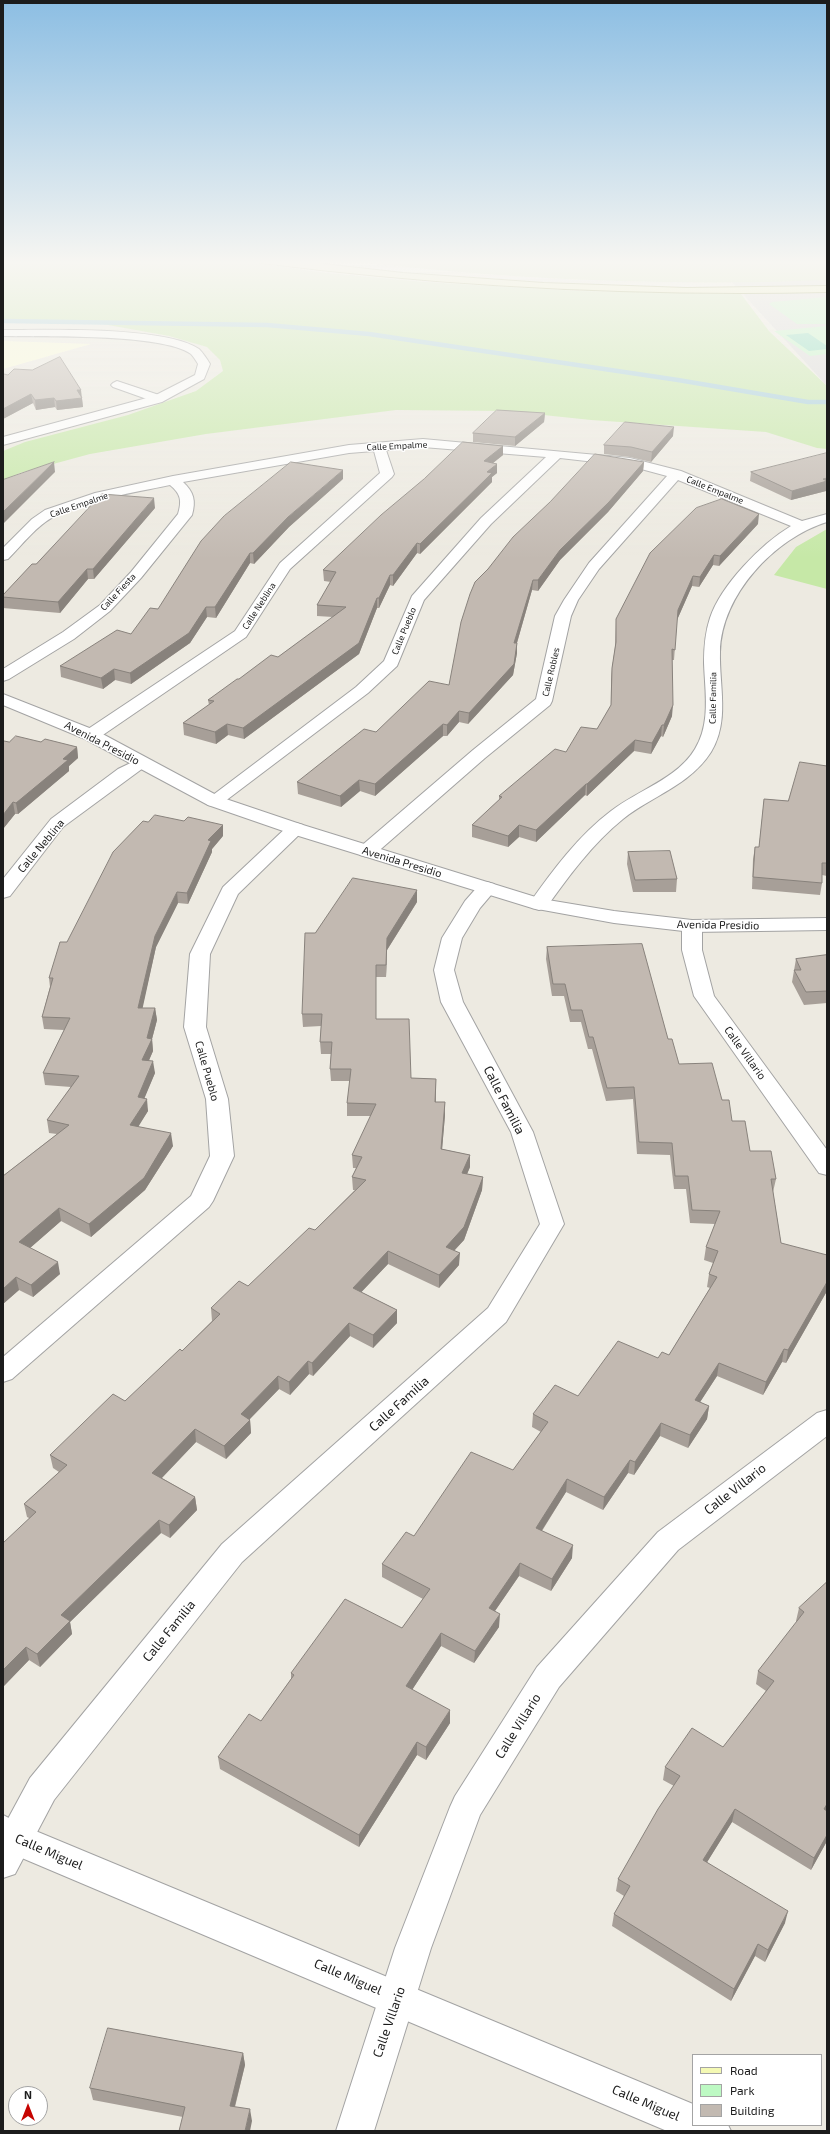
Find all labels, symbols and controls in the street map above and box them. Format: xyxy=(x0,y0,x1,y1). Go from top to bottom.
street label: Calle Empalme xyxy=(366,439,428,453)
street label: Calle Empalme xyxy=(685,474,745,506)
street label: Calle Empalme xyxy=(49,490,109,520)
street label: Calle Fiesta xyxy=(98,571,138,613)
street label: Calle Neblina xyxy=(240,581,278,631)
street label: Calle Pueblo xyxy=(390,606,418,656)
street label: Calle Robles xyxy=(540,646,562,698)
street label: Calle Familia xyxy=(707,672,719,724)
street label: Avenida Presidio xyxy=(62,718,142,768)
street label: Calle Neblina xyxy=(15,817,67,875)
street label: Avenida Presidio xyxy=(361,844,443,880)
street label: Avenida Presidio xyxy=(677,918,759,932)
street label: Calle Villario xyxy=(721,1024,769,1082)
street label: Calle Pueblo xyxy=(192,1040,222,1102)
street label: Calle Familia xyxy=(480,1063,528,1137)
street label: Calle Familia xyxy=(366,1373,432,1435)
street label: Calle Villario xyxy=(701,1460,769,1518)
street label: Calle Familia xyxy=(139,1597,199,1665)
street label: Calle Villario xyxy=(492,1691,544,1761)
street label: Calle Miguel xyxy=(13,1831,85,1873)
street label: Calle Miguel xyxy=(312,1956,384,1998)
street label: Calle Villario xyxy=(370,1984,408,2060)
legend xyxy=(692,2054,822,2126)
text: Road xyxy=(730,2063,758,2077)
street label: Calle Miguel xyxy=(610,2082,682,2124)
text: Park xyxy=(730,2083,755,2097)
north arrow xyxy=(8,2086,48,2126)
text: N xyxy=(24,2088,32,2101)
text: Building xyxy=(730,2103,774,2117)

